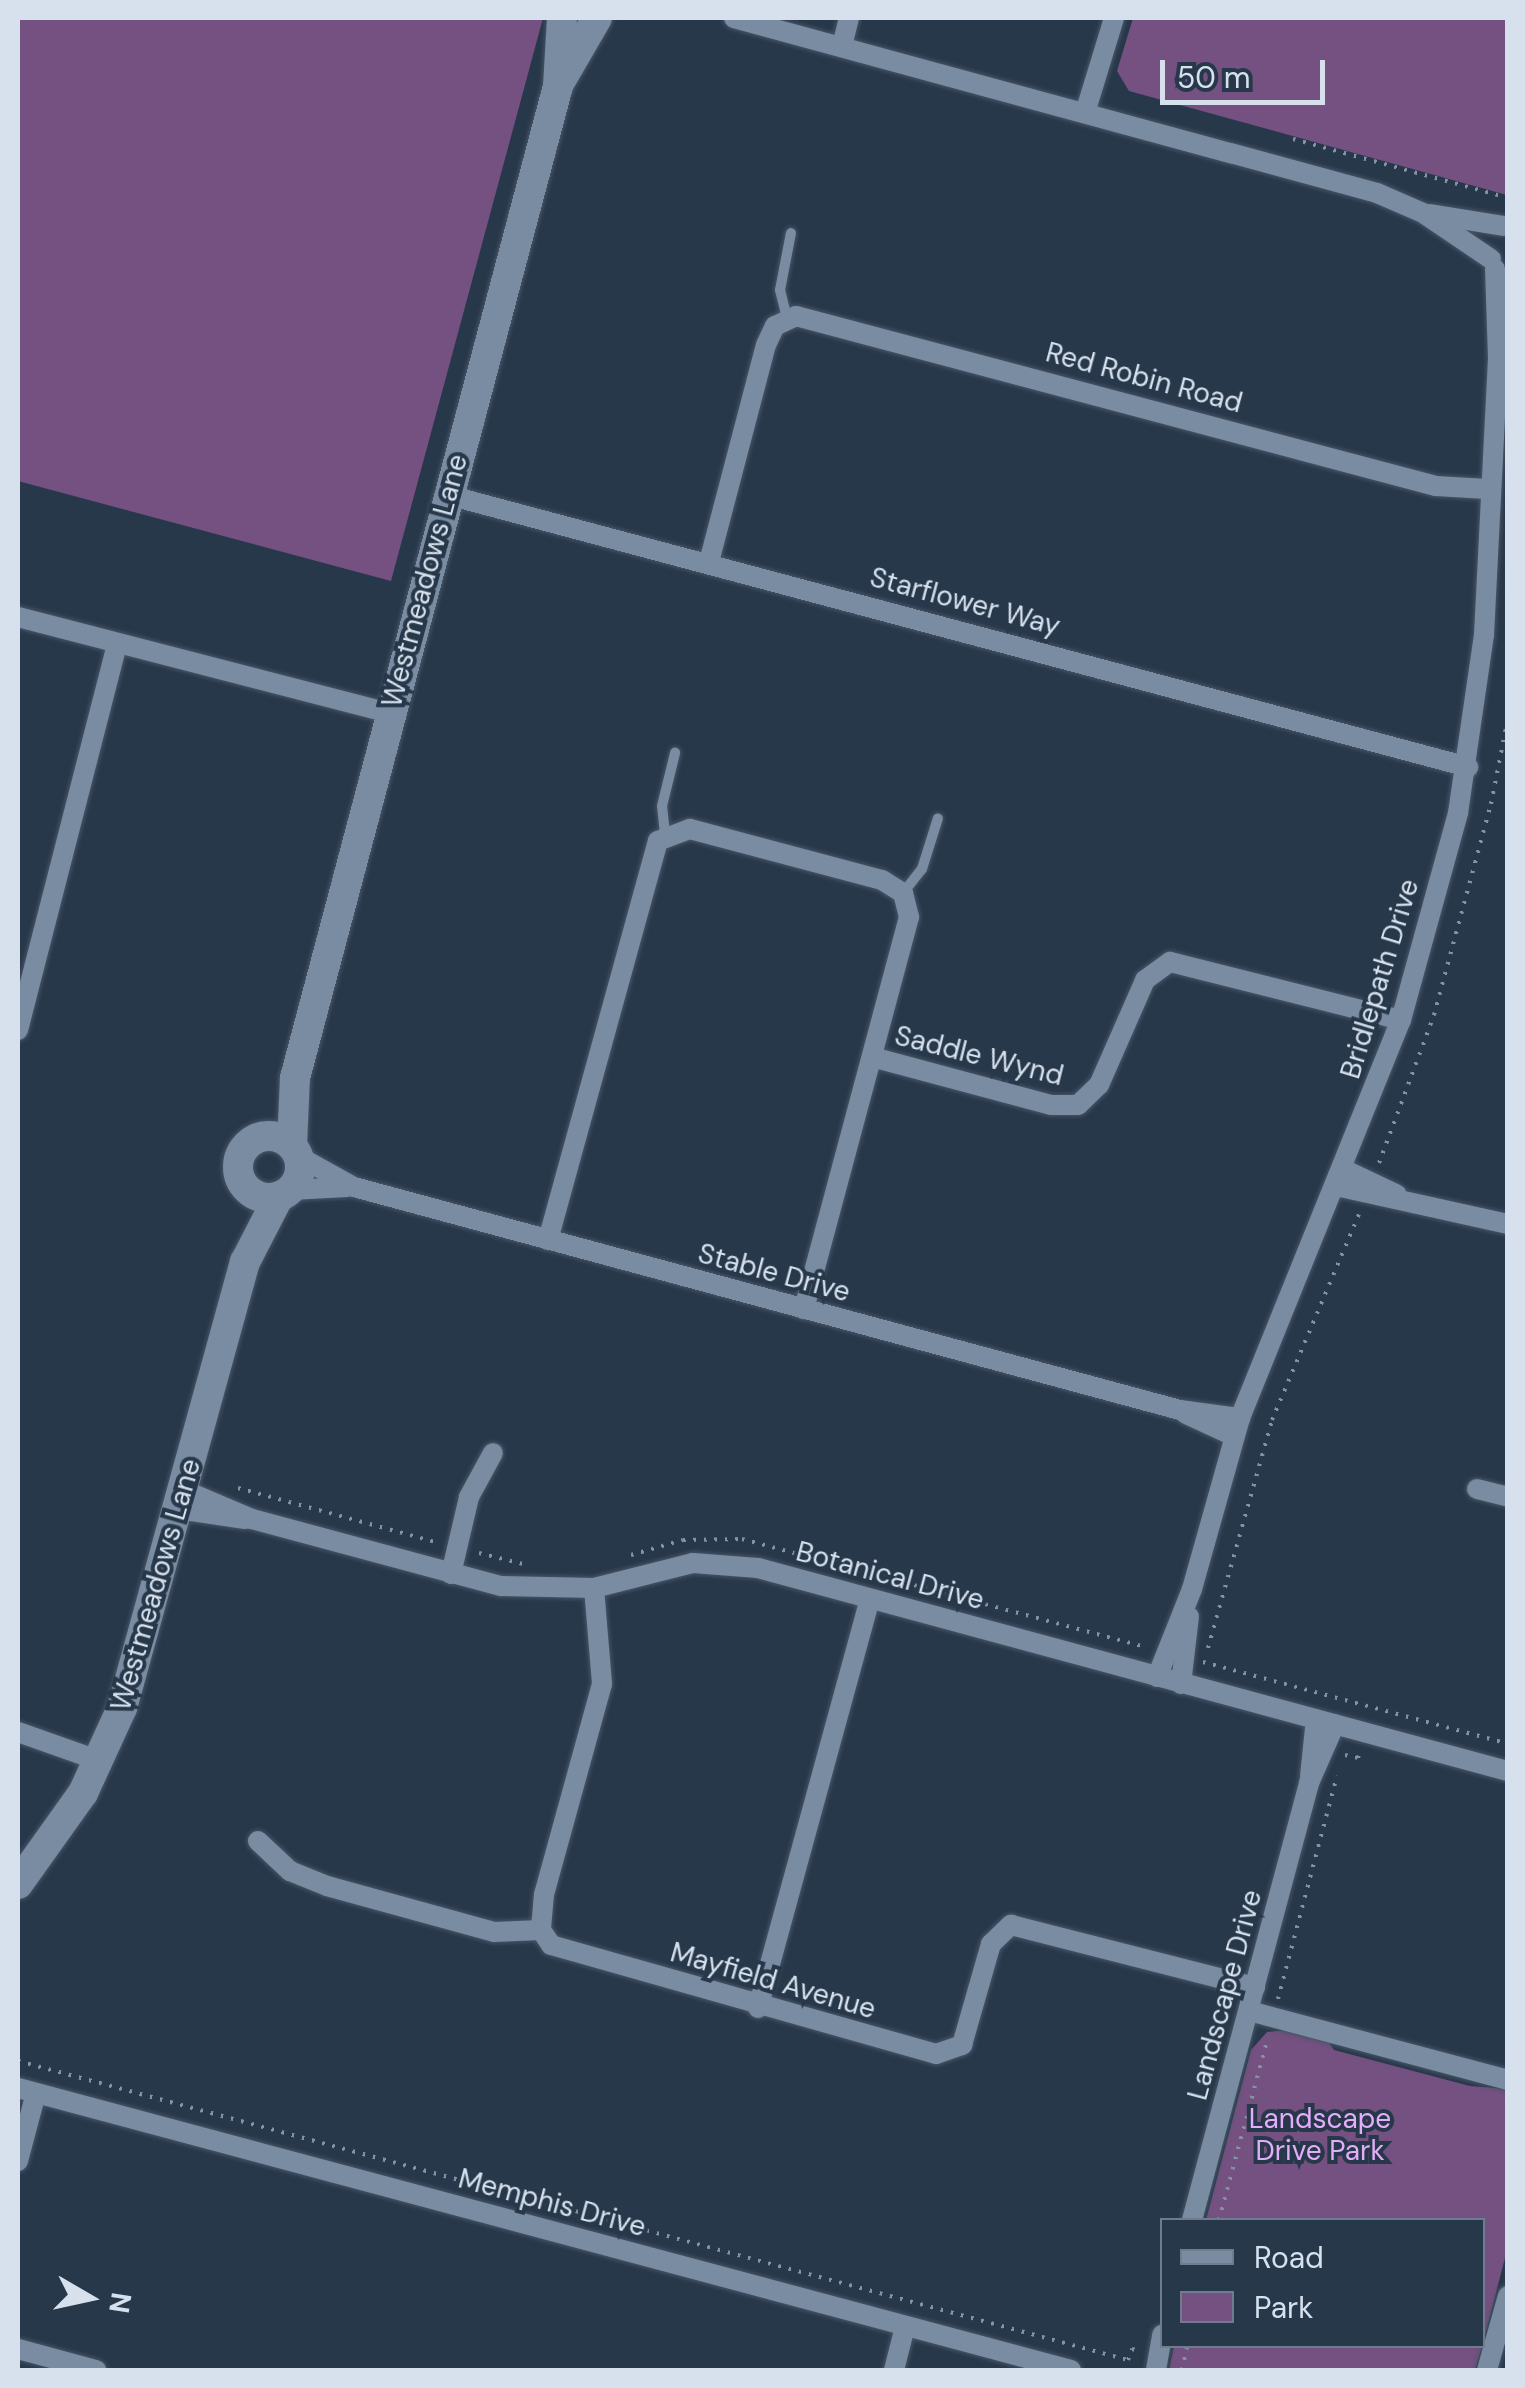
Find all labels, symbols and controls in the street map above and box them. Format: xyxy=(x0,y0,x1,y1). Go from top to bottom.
scale bar xyxy=(1165,40,1330,102)
text: 50 m xyxy=(1177,58,1251,97)
street label: Red Robin Road xyxy=(1042,336,1246,420)
street label: Westmeadows Lane xyxy=(375,451,475,711)
street label: Starflower Way xyxy=(866,560,1064,644)
street label: Bridlepath Drive xyxy=(1334,875,1426,1083)
street label: Saddle Wynd xyxy=(891,1019,1067,1093)
street label: Stable Drive xyxy=(694,1237,854,1309)
street label: Westmeadows Lane xyxy=(104,1455,208,1715)
street label: Botanical Drive xyxy=(792,1535,988,1617)
street label: Landscape Drive xyxy=(1181,1886,1269,2104)
street label: Mayfield Avenue xyxy=(666,1936,880,2026)
park label: Landscape Drive Park xyxy=(1249,2102,1391,2168)
street label: Memphis Drive xyxy=(455,2162,649,2244)
legend xyxy=(1160,2218,1485,2348)
text: Road xyxy=(1254,2238,1324,2277)
north arrow xyxy=(40,2248,140,2348)
text: Park xyxy=(1254,2288,1313,2327)
text: N xyxy=(100,2290,140,2316)

